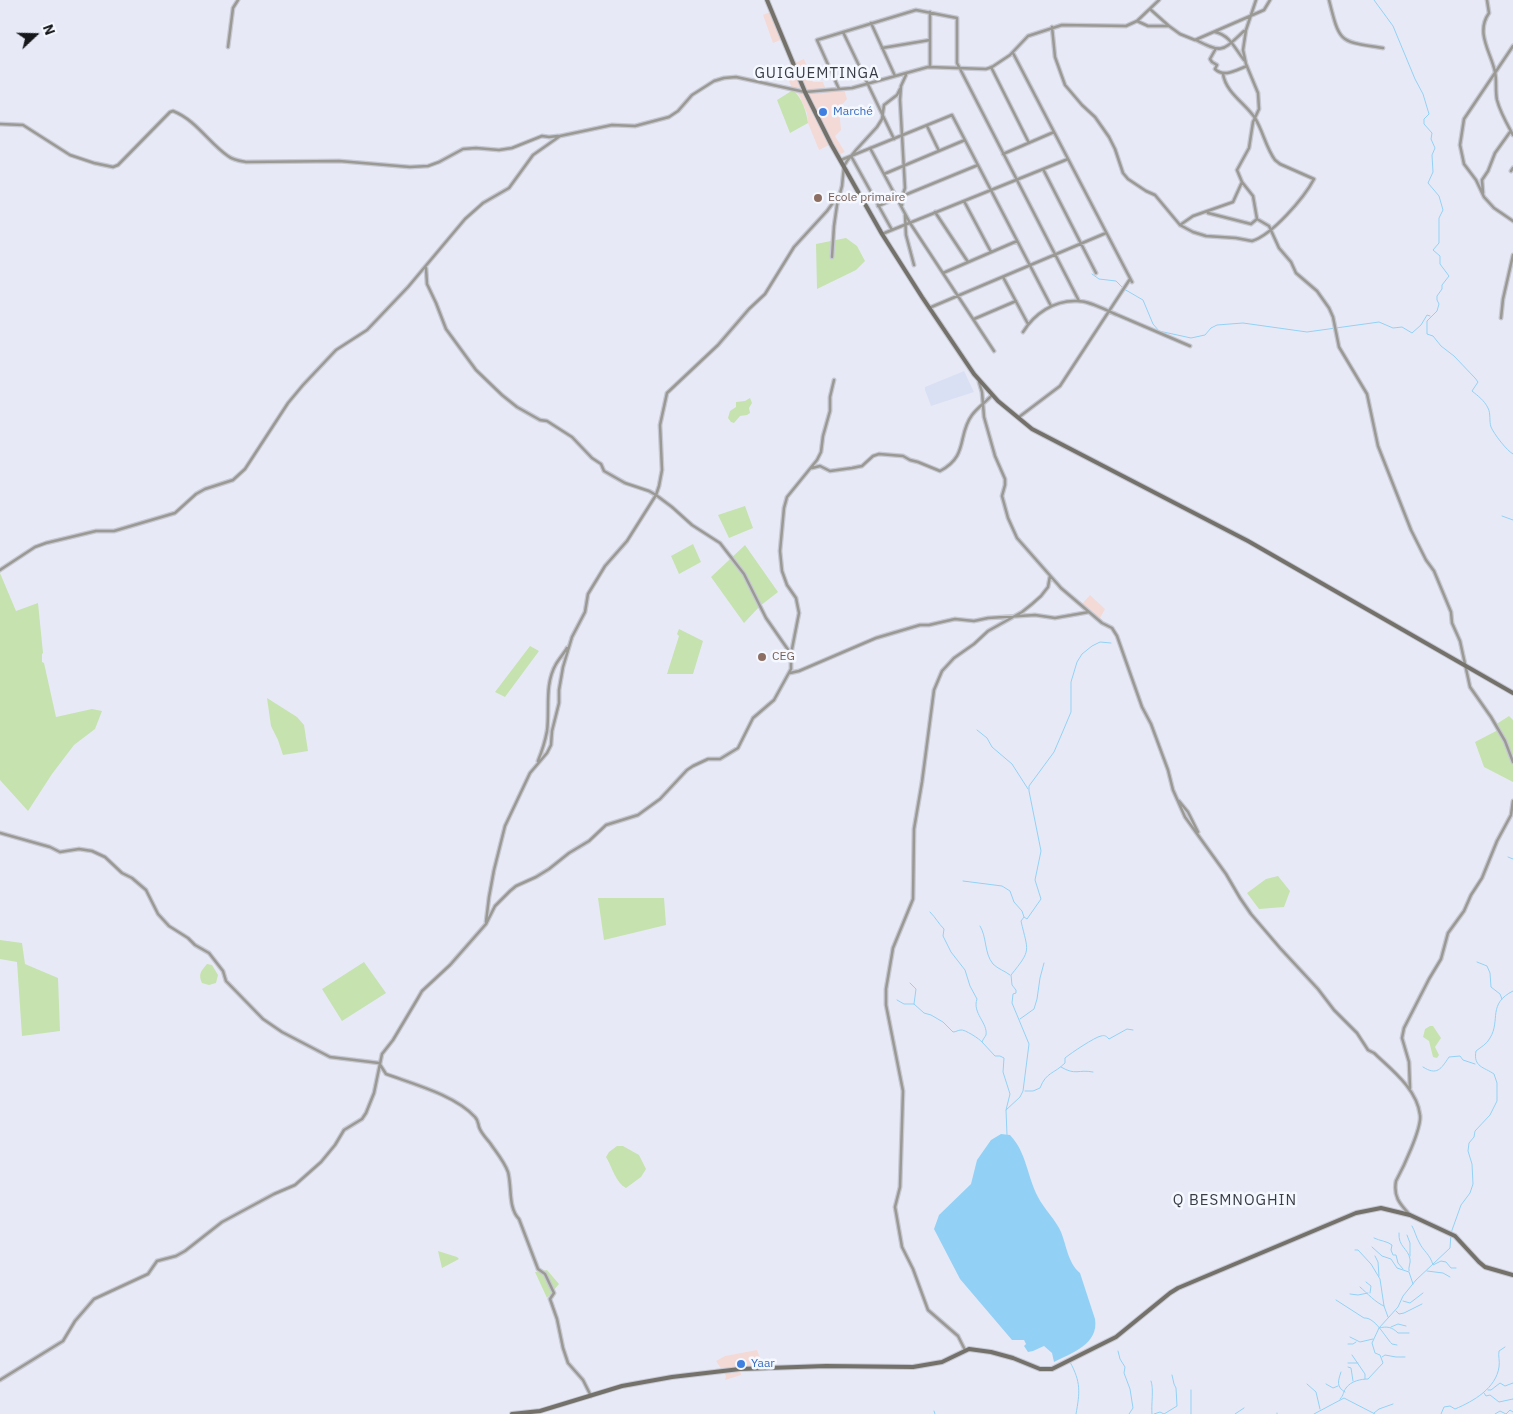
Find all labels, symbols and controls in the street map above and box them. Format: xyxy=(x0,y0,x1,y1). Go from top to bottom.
north arrow xyxy=(10,10,60,60)
text: N xyxy=(39,22,59,38)
district label: GUIGUEMTINGA xyxy=(753,65,881,83)
place label: Marché xyxy=(833,105,873,119)
marker: Marché xyxy=(817,106,829,118)
place label: Ecole primaire xyxy=(828,191,905,205)
marker: Ecole primaire xyxy=(812,192,824,204)
place label: CEG xyxy=(772,650,795,664)
marker: CEG xyxy=(756,651,768,663)
district label: Q BESMNOGHIN xyxy=(1171,1192,1299,1210)
place label: Yaar xyxy=(751,1357,775,1371)
marker: Yaar xyxy=(735,1358,747,1370)

